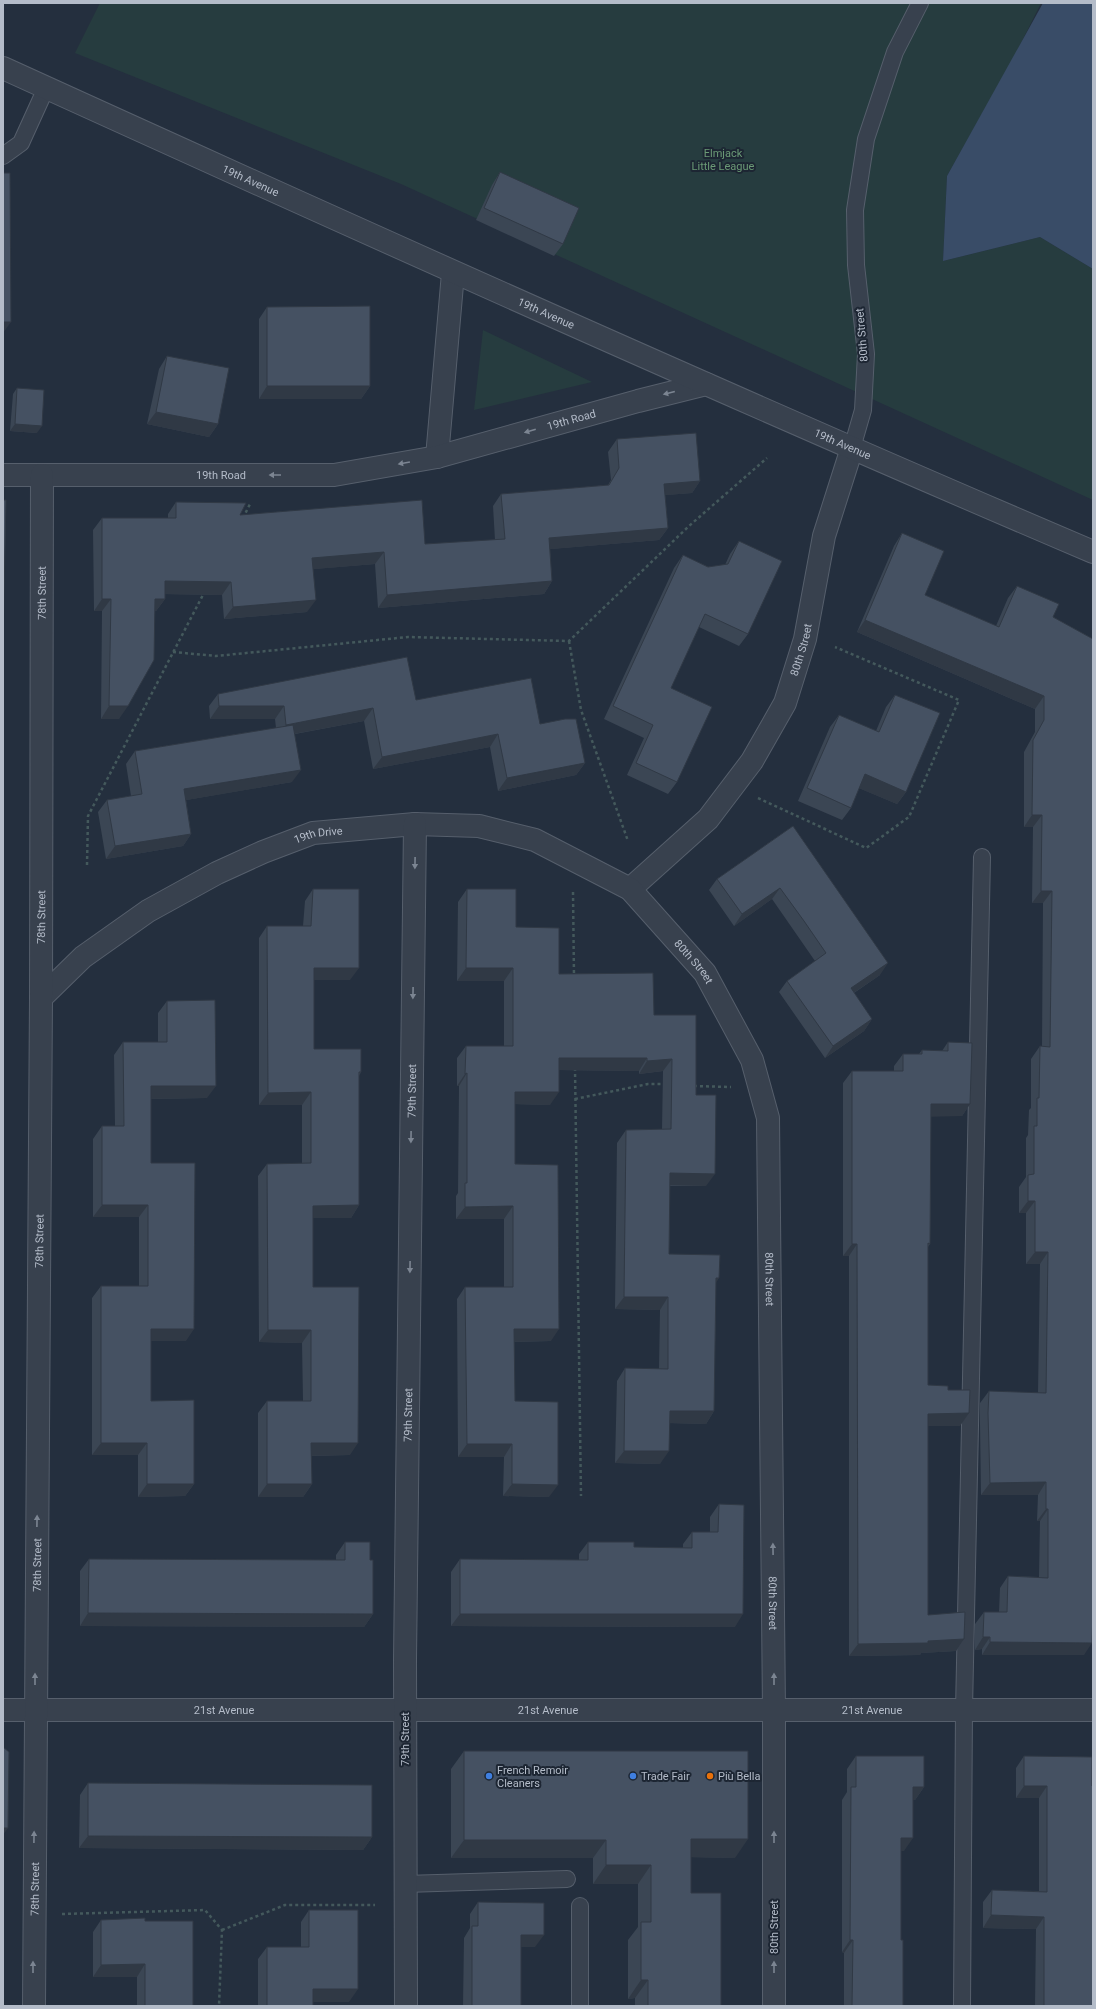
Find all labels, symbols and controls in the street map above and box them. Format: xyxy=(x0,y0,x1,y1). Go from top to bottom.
park label: Elmjack Little League xyxy=(692,147,755,173)
street label: 19th Avenue xyxy=(220,162,281,199)
street label: 19th Avenue xyxy=(516,295,577,332)
street label: 80th Street xyxy=(853,307,871,362)
one-way arrow xyxy=(662,390,674,396)
street label: 19th Road xyxy=(545,407,597,433)
street label: 19th Avenue xyxy=(812,426,873,462)
one-way arrow xyxy=(523,428,535,434)
one-way arrow xyxy=(398,460,410,466)
street label: 19th Road xyxy=(196,469,246,482)
one-way arrow xyxy=(268,472,281,478)
street label: 78th Street xyxy=(35,566,48,620)
street label: 80th Street xyxy=(787,622,814,678)
street label: 19th Drive xyxy=(292,824,343,846)
one-way arrow xyxy=(411,857,418,869)
street label: 78th Street xyxy=(35,890,48,944)
street label: 80th Street xyxy=(672,937,716,986)
one-way arrow xyxy=(410,987,416,1000)
street label: 79th Street xyxy=(405,1064,419,1118)
one-way arrow xyxy=(408,1131,415,1143)
street label: 78th Street xyxy=(33,1214,46,1268)
street label: 80th Street xyxy=(763,1252,776,1307)
one-way arrow xyxy=(407,1261,413,1274)
street label: 79th Street xyxy=(401,1388,415,1442)
one-way arrow xyxy=(33,1515,40,1527)
street label: 78th Street xyxy=(30,1538,44,1592)
one-way arrow xyxy=(769,1543,776,1555)
street label: 80th Street xyxy=(766,1576,780,1631)
one-way arrow xyxy=(32,1672,38,1685)
one-way arrow xyxy=(771,1672,777,1685)
street label: 21st Avenue xyxy=(194,1704,254,1717)
street label: 21st Avenue xyxy=(518,1704,578,1717)
street label: 21st Avenue xyxy=(842,1704,902,1717)
street label: 79th Street xyxy=(399,1712,412,1766)
place label: French Remoir Cleaners xyxy=(497,1764,568,1790)
place label: Trade Fair xyxy=(641,1770,690,1783)
place label: Più Bella xyxy=(718,1770,760,1783)
marker: French Remoir Cleaners xyxy=(484,1771,494,1781)
marker: Trade Fair xyxy=(628,1771,638,1781)
marker: Più Bella xyxy=(705,1771,715,1781)
one-way arrow xyxy=(31,1830,37,1843)
one-way arrow xyxy=(771,1830,777,1843)
street label: 78th Street xyxy=(28,1862,42,1916)
street label: 80th Street xyxy=(768,1900,781,1954)
one-way arrow xyxy=(30,1960,36,1973)
one-way arrow xyxy=(771,1960,777,1973)

